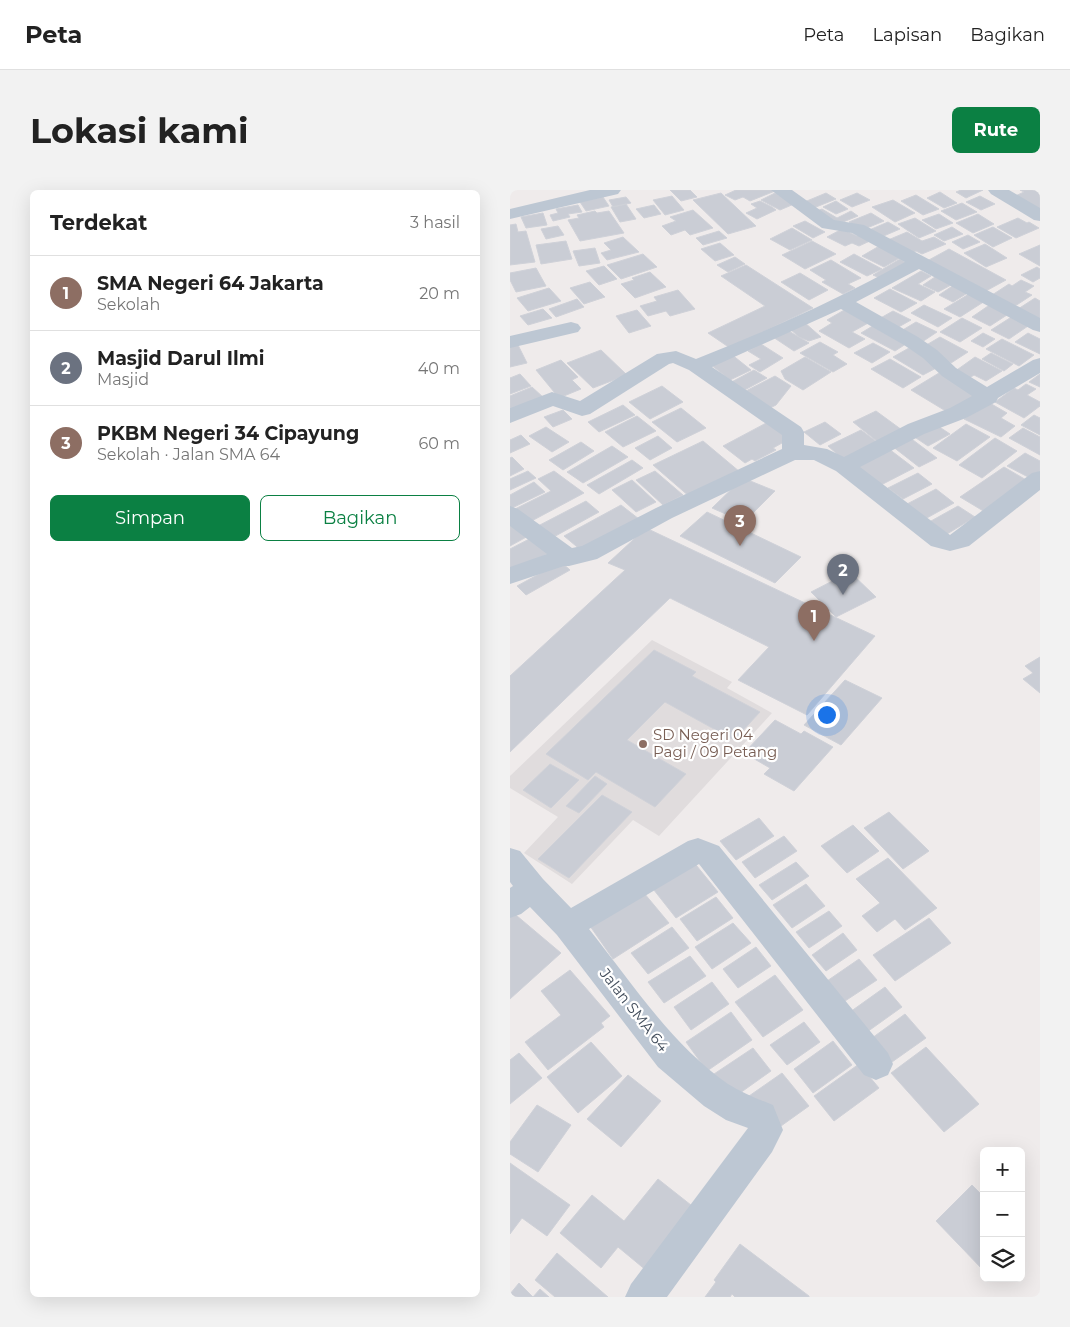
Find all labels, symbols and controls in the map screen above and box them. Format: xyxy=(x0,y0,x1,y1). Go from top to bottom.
text: Peta xyxy=(25,20,82,49)
text: Peta xyxy=(803,24,844,46)
text: Lapisan xyxy=(872,24,942,46)
text: Bagikan xyxy=(970,24,1045,46)
button: Rute xyxy=(952,107,1040,153)
text: Lokasi kami xyxy=(30,109,249,152)
text: Terdekat xyxy=(50,210,147,235)
text: 3 hasil xyxy=(410,213,460,232)
text: SMA Negeri 64 Jakarta xyxy=(97,272,324,295)
text: 1 xyxy=(63,284,69,303)
text: 20 m xyxy=(419,284,460,303)
text: Sekolah xyxy=(97,295,160,314)
text: Masjid Darul Ilmi xyxy=(97,347,264,370)
text: 2 xyxy=(61,359,71,378)
text: 40 m xyxy=(418,359,460,378)
text: Masjid xyxy=(97,370,149,389)
text: PKBM Negeri 34 Cipayung xyxy=(97,422,359,445)
text: 3 xyxy=(61,434,71,453)
text: 60 m xyxy=(418,434,460,453)
text: Sekolah · Jalan SMA 64 xyxy=(97,445,280,464)
button: Simpan xyxy=(50,495,250,541)
button: Bagikan xyxy=(260,495,460,541)
pin: 3 xyxy=(724,505,756,546)
pin: 2 xyxy=(827,554,859,595)
pin: 1 xyxy=(798,600,830,641)
your location xyxy=(814,702,840,728)
place label: SD Negeri 04 Pagi / 09 Petang xyxy=(653,725,777,761)
marker: SD Negeri 04 Pagi / 09 Petang xyxy=(637,738,649,750)
street label: Jalan SMA 64 xyxy=(595,963,673,1055)
map controls xyxy=(980,1147,1025,1282)
button: + xyxy=(980,1147,1025,1192)
button: − xyxy=(980,1192,1025,1237)
button: layers xyxy=(980,1237,1025,1282)

